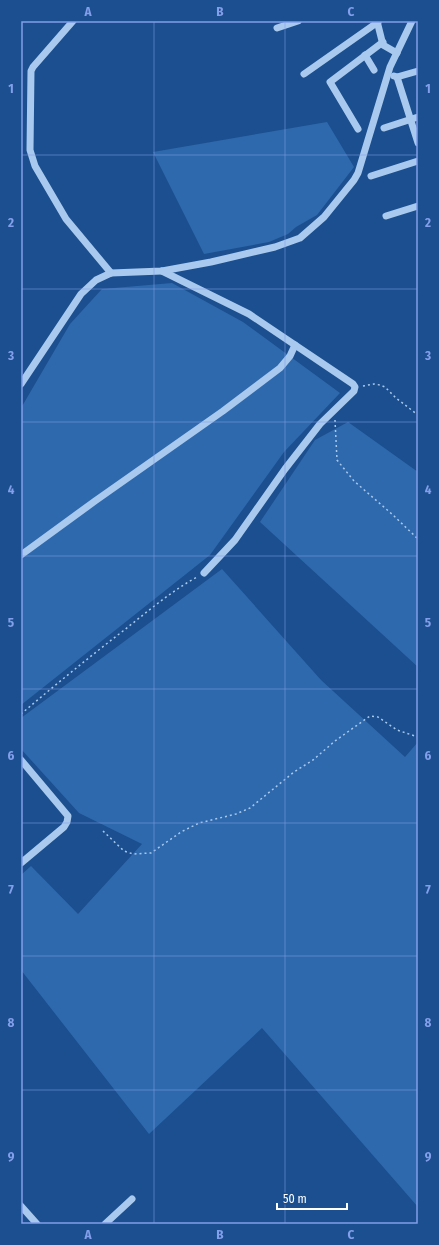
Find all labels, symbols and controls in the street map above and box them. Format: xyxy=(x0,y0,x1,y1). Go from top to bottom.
text: A xyxy=(83,4,92,19)
text: B xyxy=(216,4,224,19)
text: C xyxy=(348,4,355,19)
text: 1 xyxy=(8,81,14,96)
text: 1 xyxy=(425,81,431,96)
text: 2 xyxy=(7,215,14,230)
text: 2 xyxy=(424,215,431,230)
text: 3 xyxy=(7,348,14,363)
text: 3 xyxy=(424,348,431,363)
text: 4 xyxy=(8,482,15,497)
text: 4 xyxy=(425,482,432,497)
text: 5 xyxy=(8,615,14,630)
text: 5 xyxy=(425,615,431,630)
text: 6 xyxy=(8,748,15,763)
text: 6 xyxy=(425,748,432,763)
text: 7 xyxy=(8,882,14,897)
text: 7 xyxy=(425,882,431,897)
text: 8 xyxy=(8,1015,15,1030)
text: 8 xyxy=(425,1015,432,1030)
text: 9 xyxy=(8,1149,15,1164)
text: 9 xyxy=(425,1149,432,1164)
scale bar xyxy=(277,1185,347,1211)
text: 50 m xyxy=(283,1192,307,1206)
text: A xyxy=(83,1227,92,1242)
text: B xyxy=(216,1227,224,1242)
text: C xyxy=(348,1227,355,1242)

